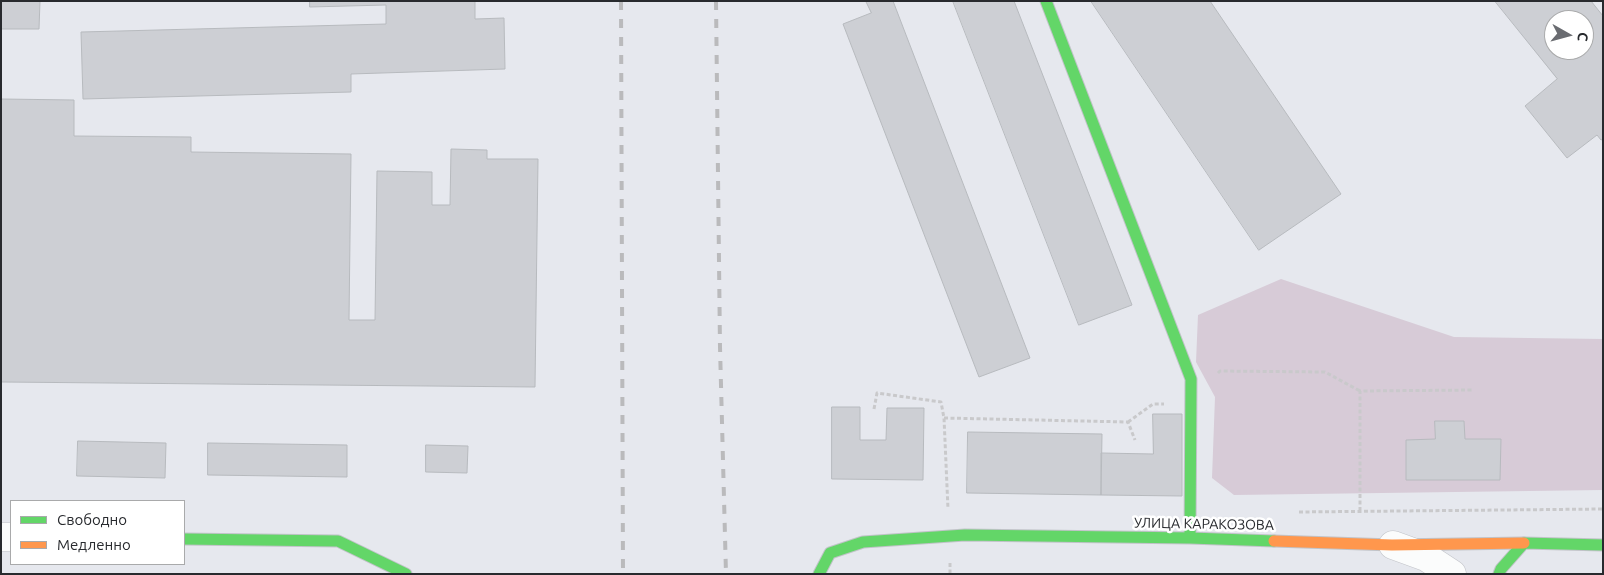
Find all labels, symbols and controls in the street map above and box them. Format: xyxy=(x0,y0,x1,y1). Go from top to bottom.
north arrow xyxy=(1544,10,1594,60)
text: С xyxy=(1574,31,1591,42)
legend xyxy=(10,500,185,565)
text: Свободно xyxy=(57,511,127,528)
street label: УЛИЦА КАРАКОЗОВА xyxy=(1134,514,1274,534)
text: Медленно xyxy=(57,536,131,553)

